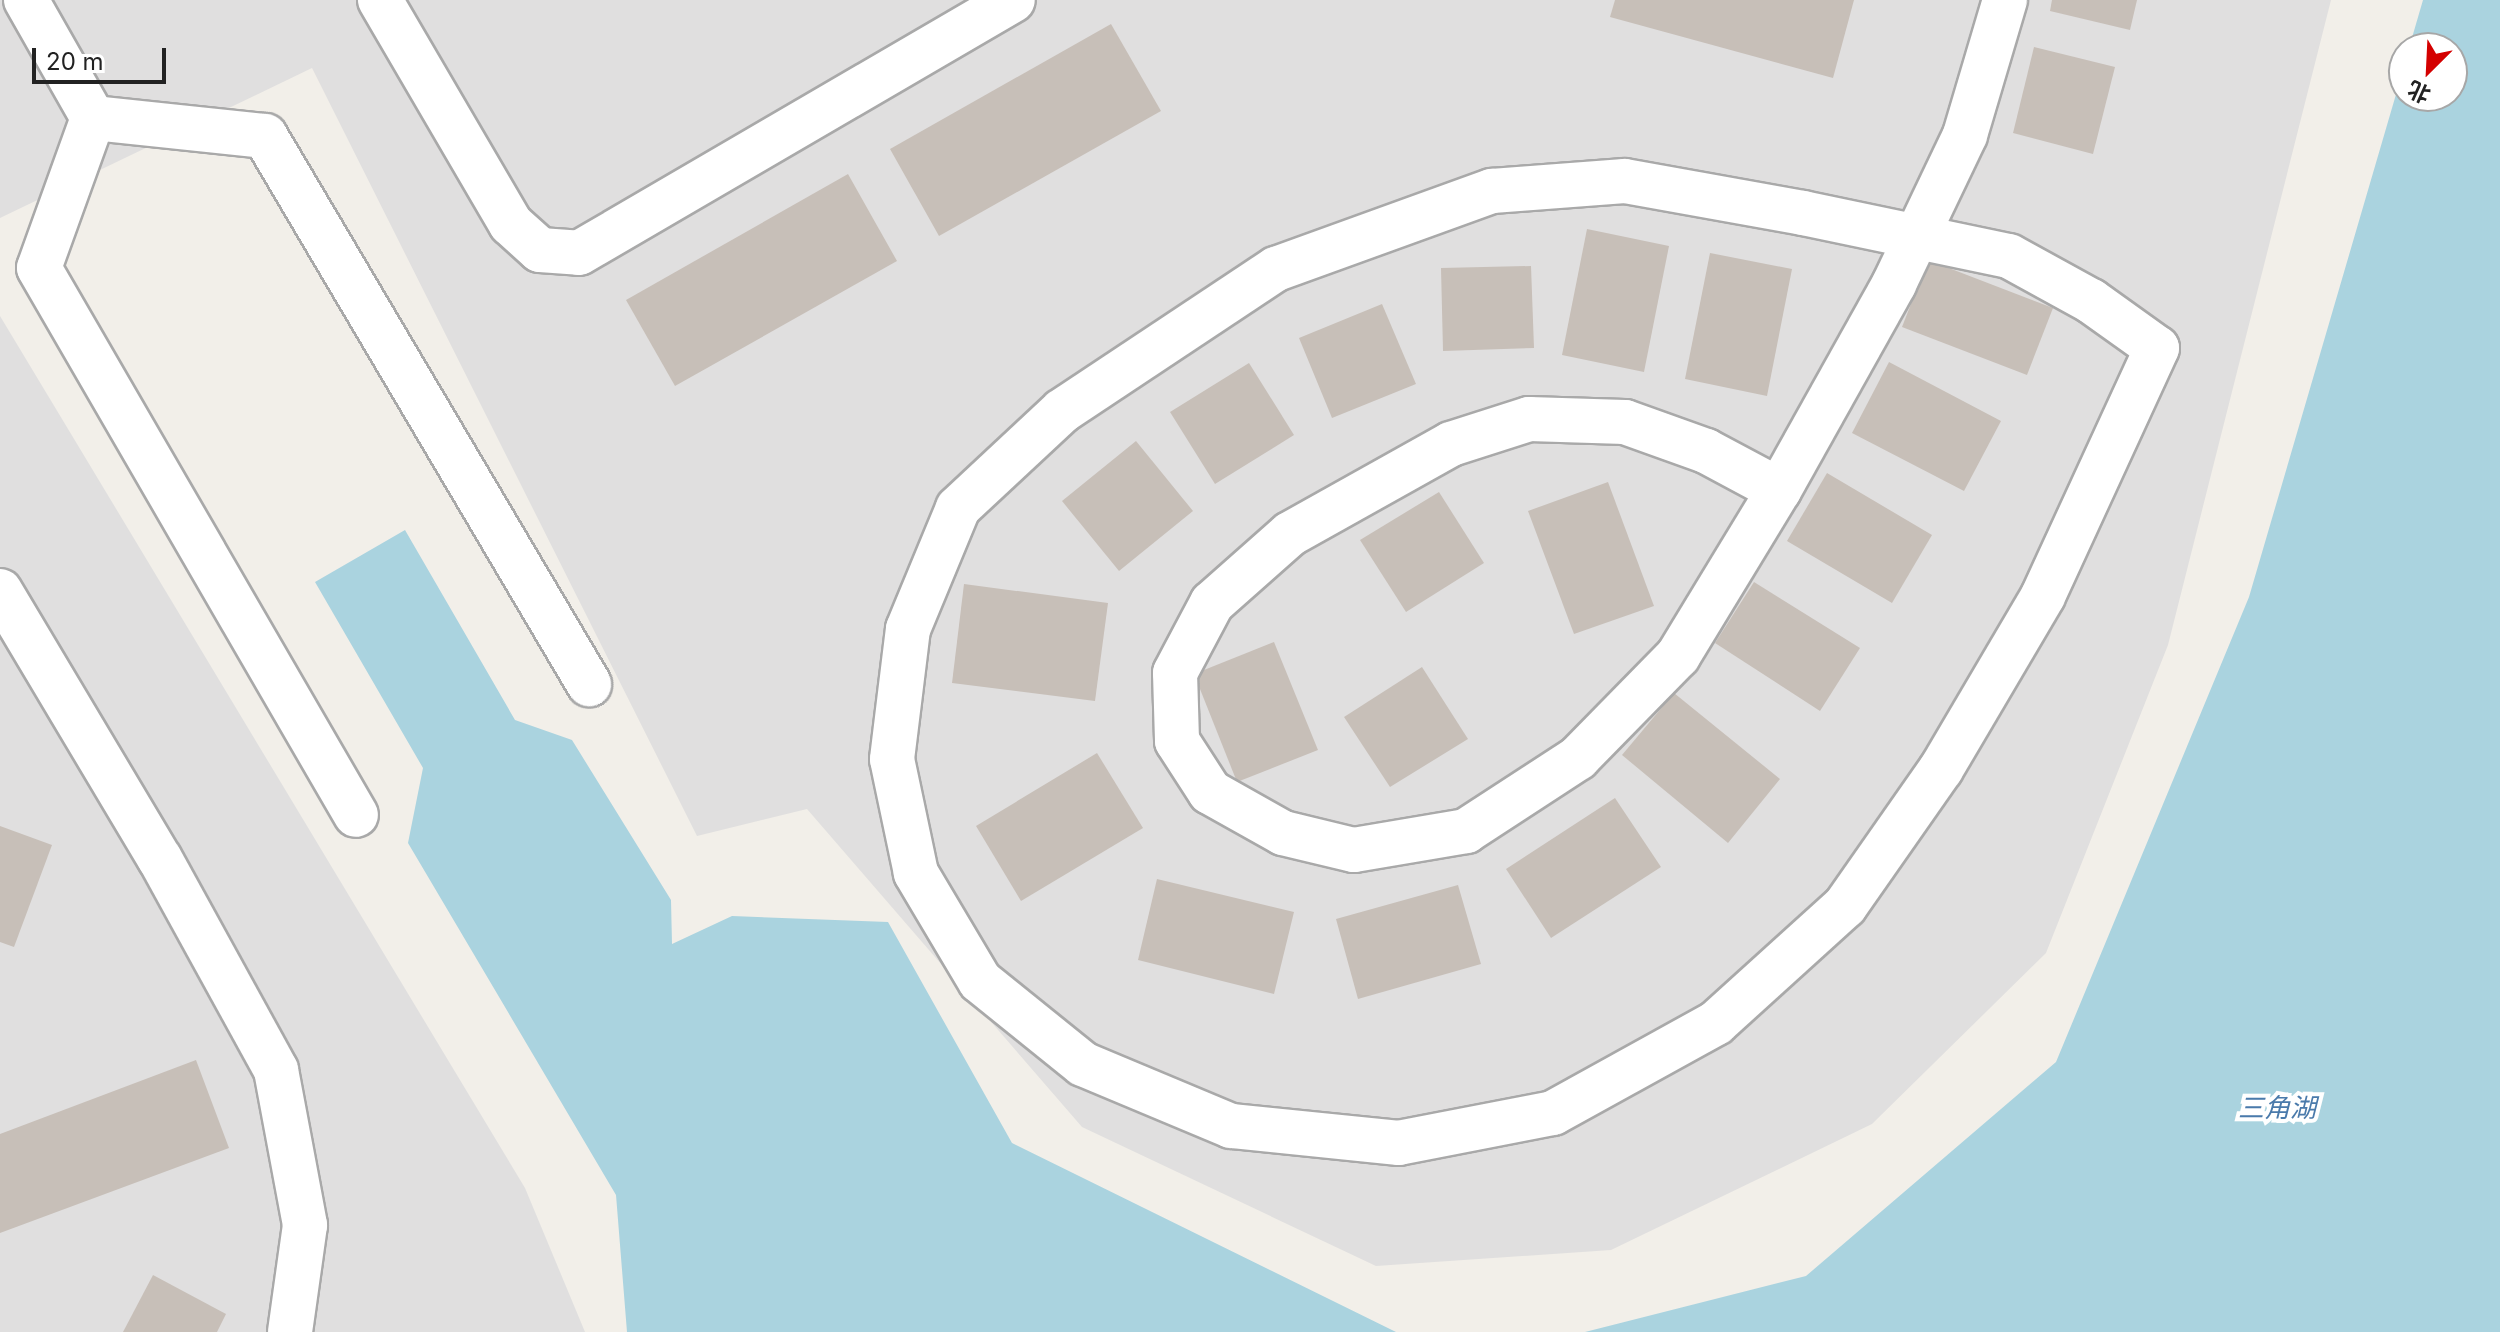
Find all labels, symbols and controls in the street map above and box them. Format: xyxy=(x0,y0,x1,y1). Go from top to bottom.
scale bar xyxy=(36,32,170,82)
north arrow xyxy=(2388,32,2468,112)
text: 20 m xyxy=(46,47,104,76)
text: 北 xyxy=(2404,76,2434,108)
water label: 三角湖 xyxy=(2238,1092,2316,1124)

